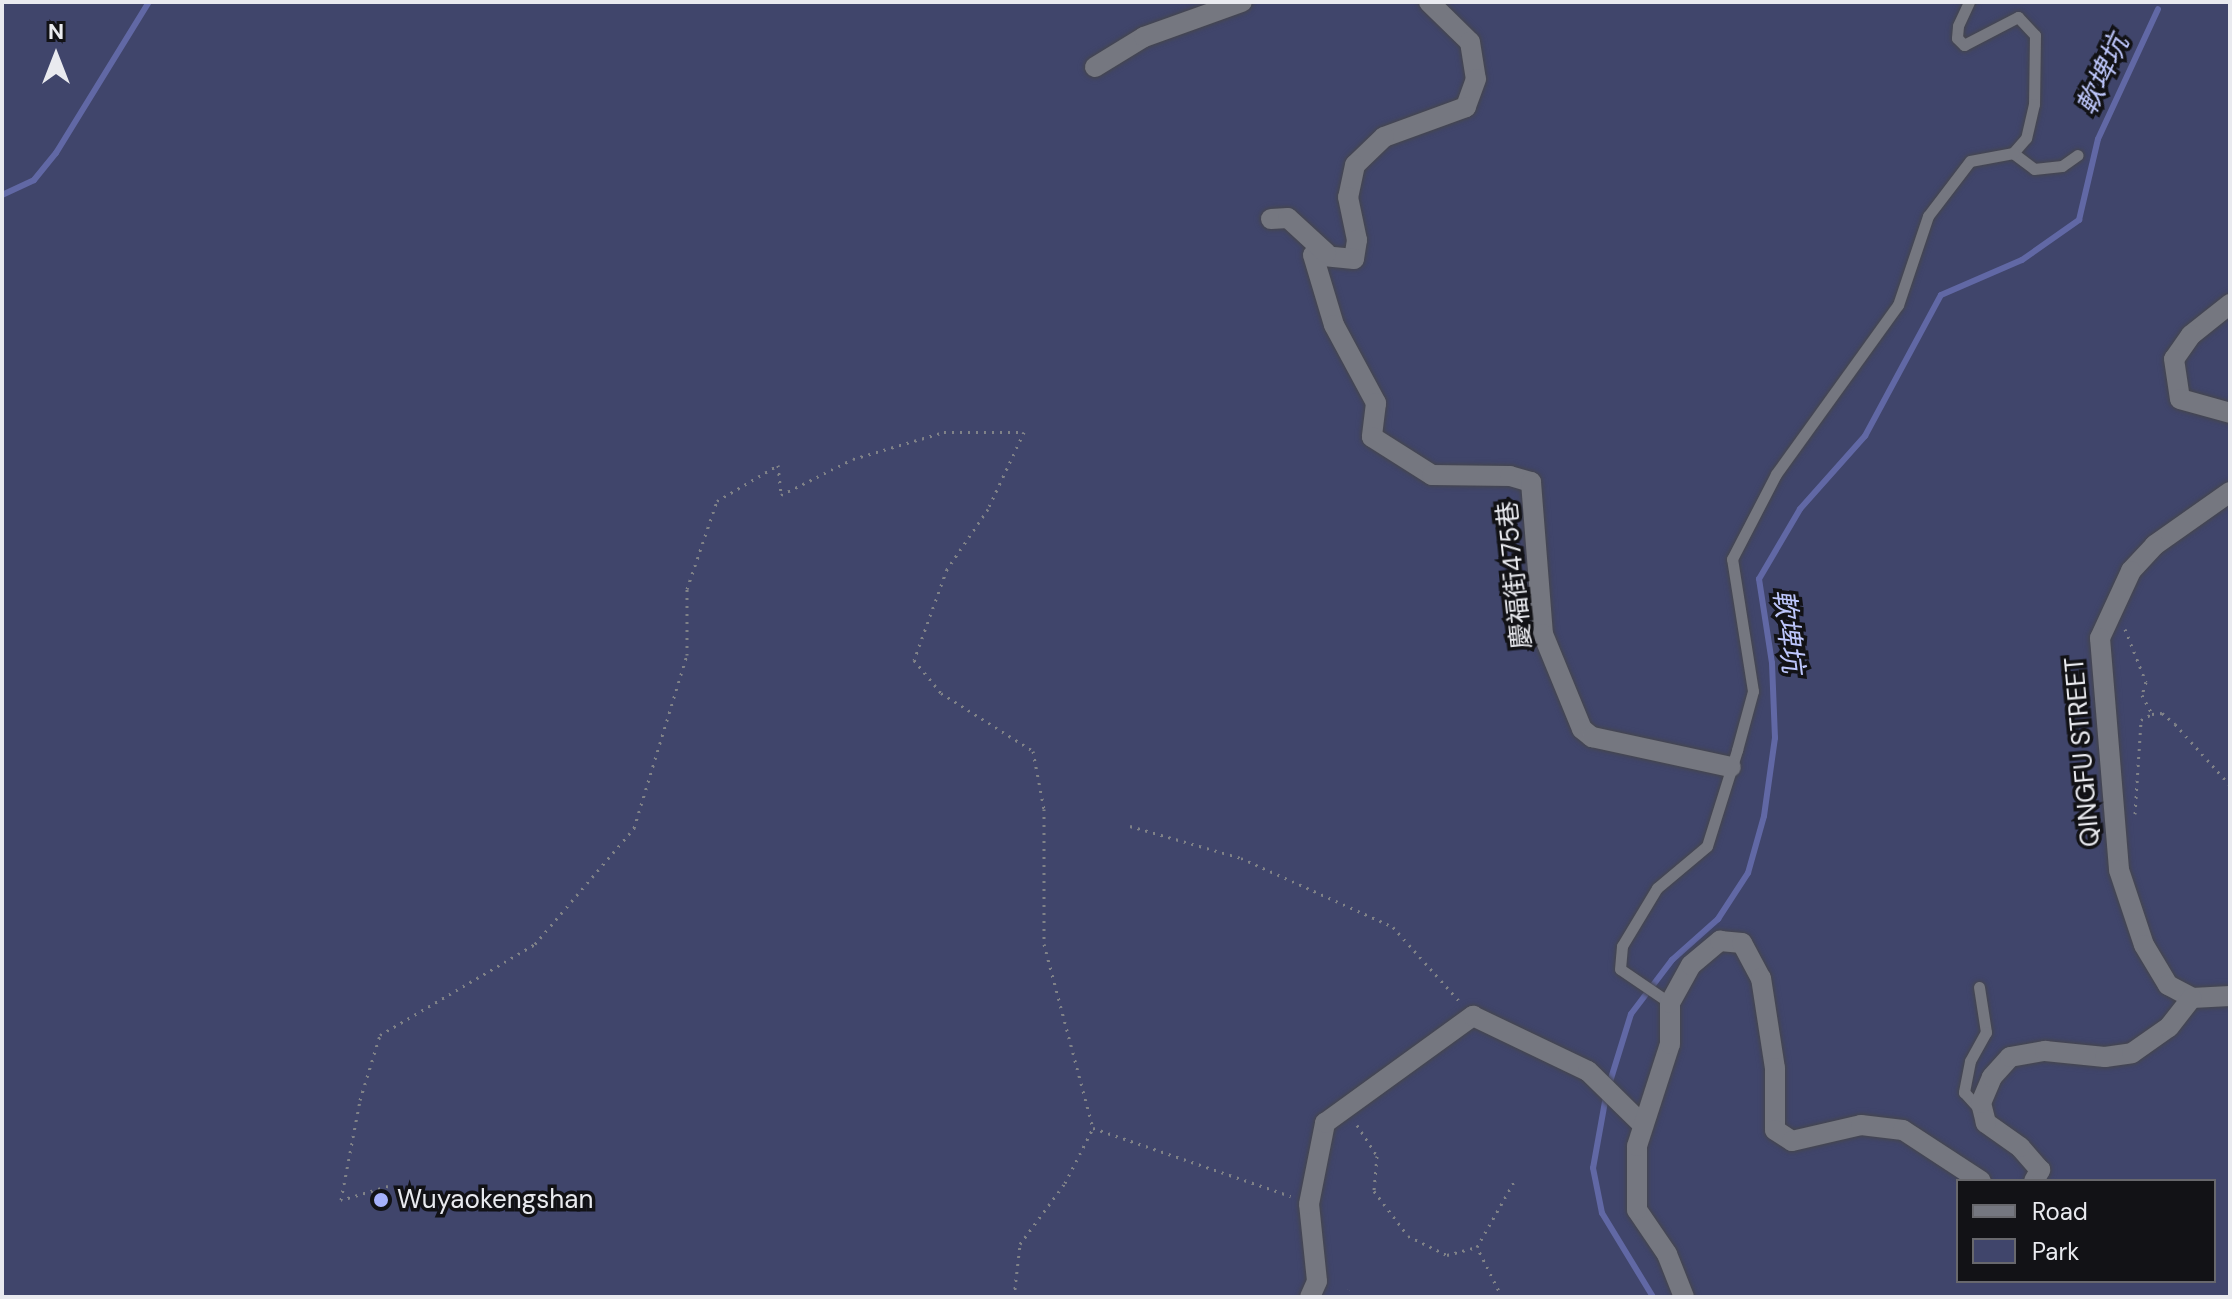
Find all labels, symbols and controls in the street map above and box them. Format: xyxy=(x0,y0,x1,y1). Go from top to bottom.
north arrow xyxy=(16,16,96,96)
text: N xyxy=(48,17,64,46)
water label: 軟埤坑 xyxy=(2070,30,2136,120)
street label: 慶福街475巷 xyxy=(1492,499,1538,651)
water label: 軟埤坑 xyxy=(1766,587,1810,675)
street label: QINGFU STREET xyxy=(2059,656,2107,848)
legend xyxy=(1956,1179,2216,1283)
place label: Wuyaokengshan xyxy=(397,1184,593,1216)
marker: Wuyaokengshan xyxy=(372,1191,390,1209)
text: Road xyxy=(2032,1196,2088,1227)
text: Park xyxy=(2032,1236,2079,1267)

